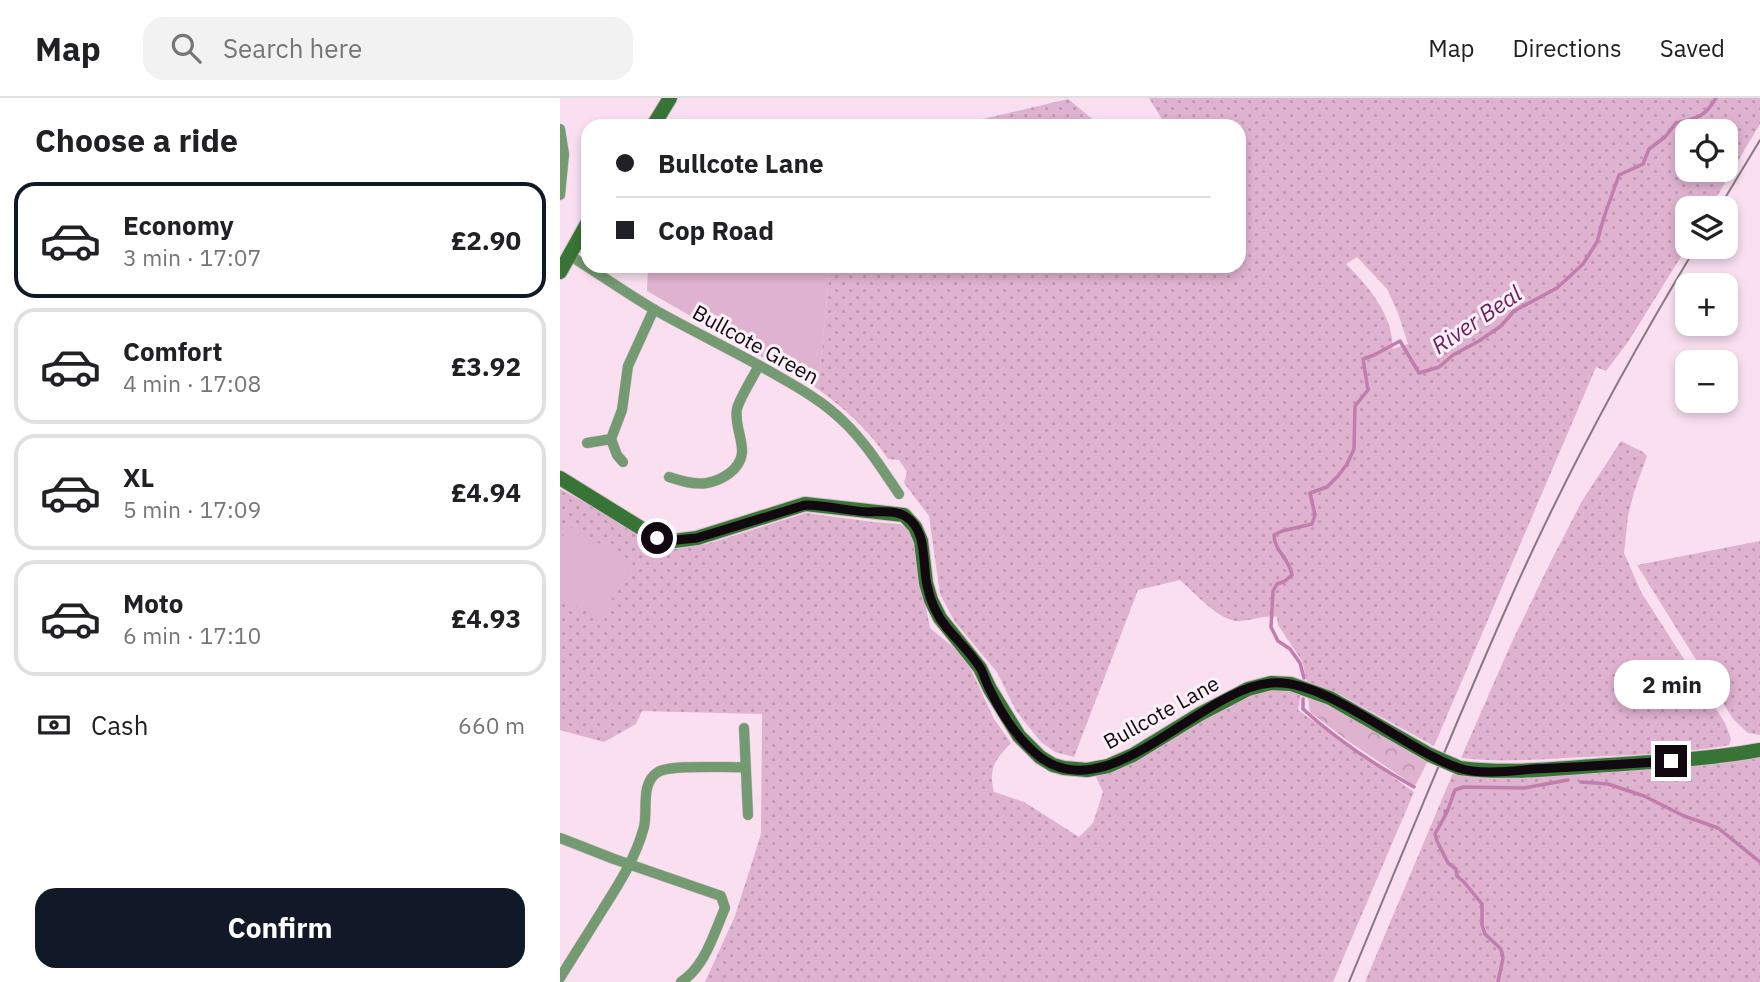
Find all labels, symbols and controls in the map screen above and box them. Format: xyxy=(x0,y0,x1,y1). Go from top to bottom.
search box xyxy=(143,17,633,80)
text: Map xyxy=(35,27,101,70)
icon: search xyxy=(167,29,205,67)
text: Search here xyxy=(223,31,362,65)
text: Map xyxy=(1428,32,1474,64)
text: Directions xyxy=(1512,32,1622,64)
text: Saved xyxy=(1660,32,1725,64)
text: Choose a ride xyxy=(35,119,238,161)
map controls xyxy=(1675,119,1738,413)
button: locate xyxy=(1675,119,1738,182)
text: Bullcote Lane xyxy=(658,146,824,180)
button: layers xyxy=(1675,196,1738,259)
text: Economy xyxy=(123,208,234,242)
icon: car xyxy=(39,209,102,272)
text: Cop Road xyxy=(658,213,774,247)
text: £2.90 xyxy=(451,223,521,257)
text: 3 min · 17:07 xyxy=(123,242,261,272)
button: + xyxy=(1675,273,1738,336)
water label: River Beal xyxy=(1425,277,1528,360)
street label: Bullcote Green xyxy=(688,298,824,390)
text: Comfort xyxy=(123,334,222,368)
icon: car xyxy=(39,335,102,398)
text: £3.92 xyxy=(451,349,521,383)
button: − xyxy=(1675,350,1738,413)
text: 4 min · 17:08 xyxy=(123,368,261,398)
text: XL xyxy=(123,460,154,494)
icon: car xyxy=(39,461,102,524)
text: £4.94 xyxy=(451,475,521,509)
text: 5 min · 17:09 xyxy=(123,494,261,524)
route start xyxy=(641,522,673,554)
text: Moto xyxy=(123,586,183,620)
icon: car xyxy=(39,587,102,650)
text: £4.93 xyxy=(451,601,521,635)
text: 6 min · 17:10 xyxy=(123,620,261,650)
callout: 2 min xyxy=(1613,660,1729,708)
street label: Bullcote Lane xyxy=(1098,669,1224,755)
text: 2 min xyxy=(1642,669,1702,699)
icon: cash xyxy=(35,706,73,744)
text: Cash xyxy=(91,708,148,742)
text: 660 m xyxy=(458,710,525,740)
route end xyxy=(1655,745,1687,777)
button: Confirm xyxy=(35,888,525,968)

